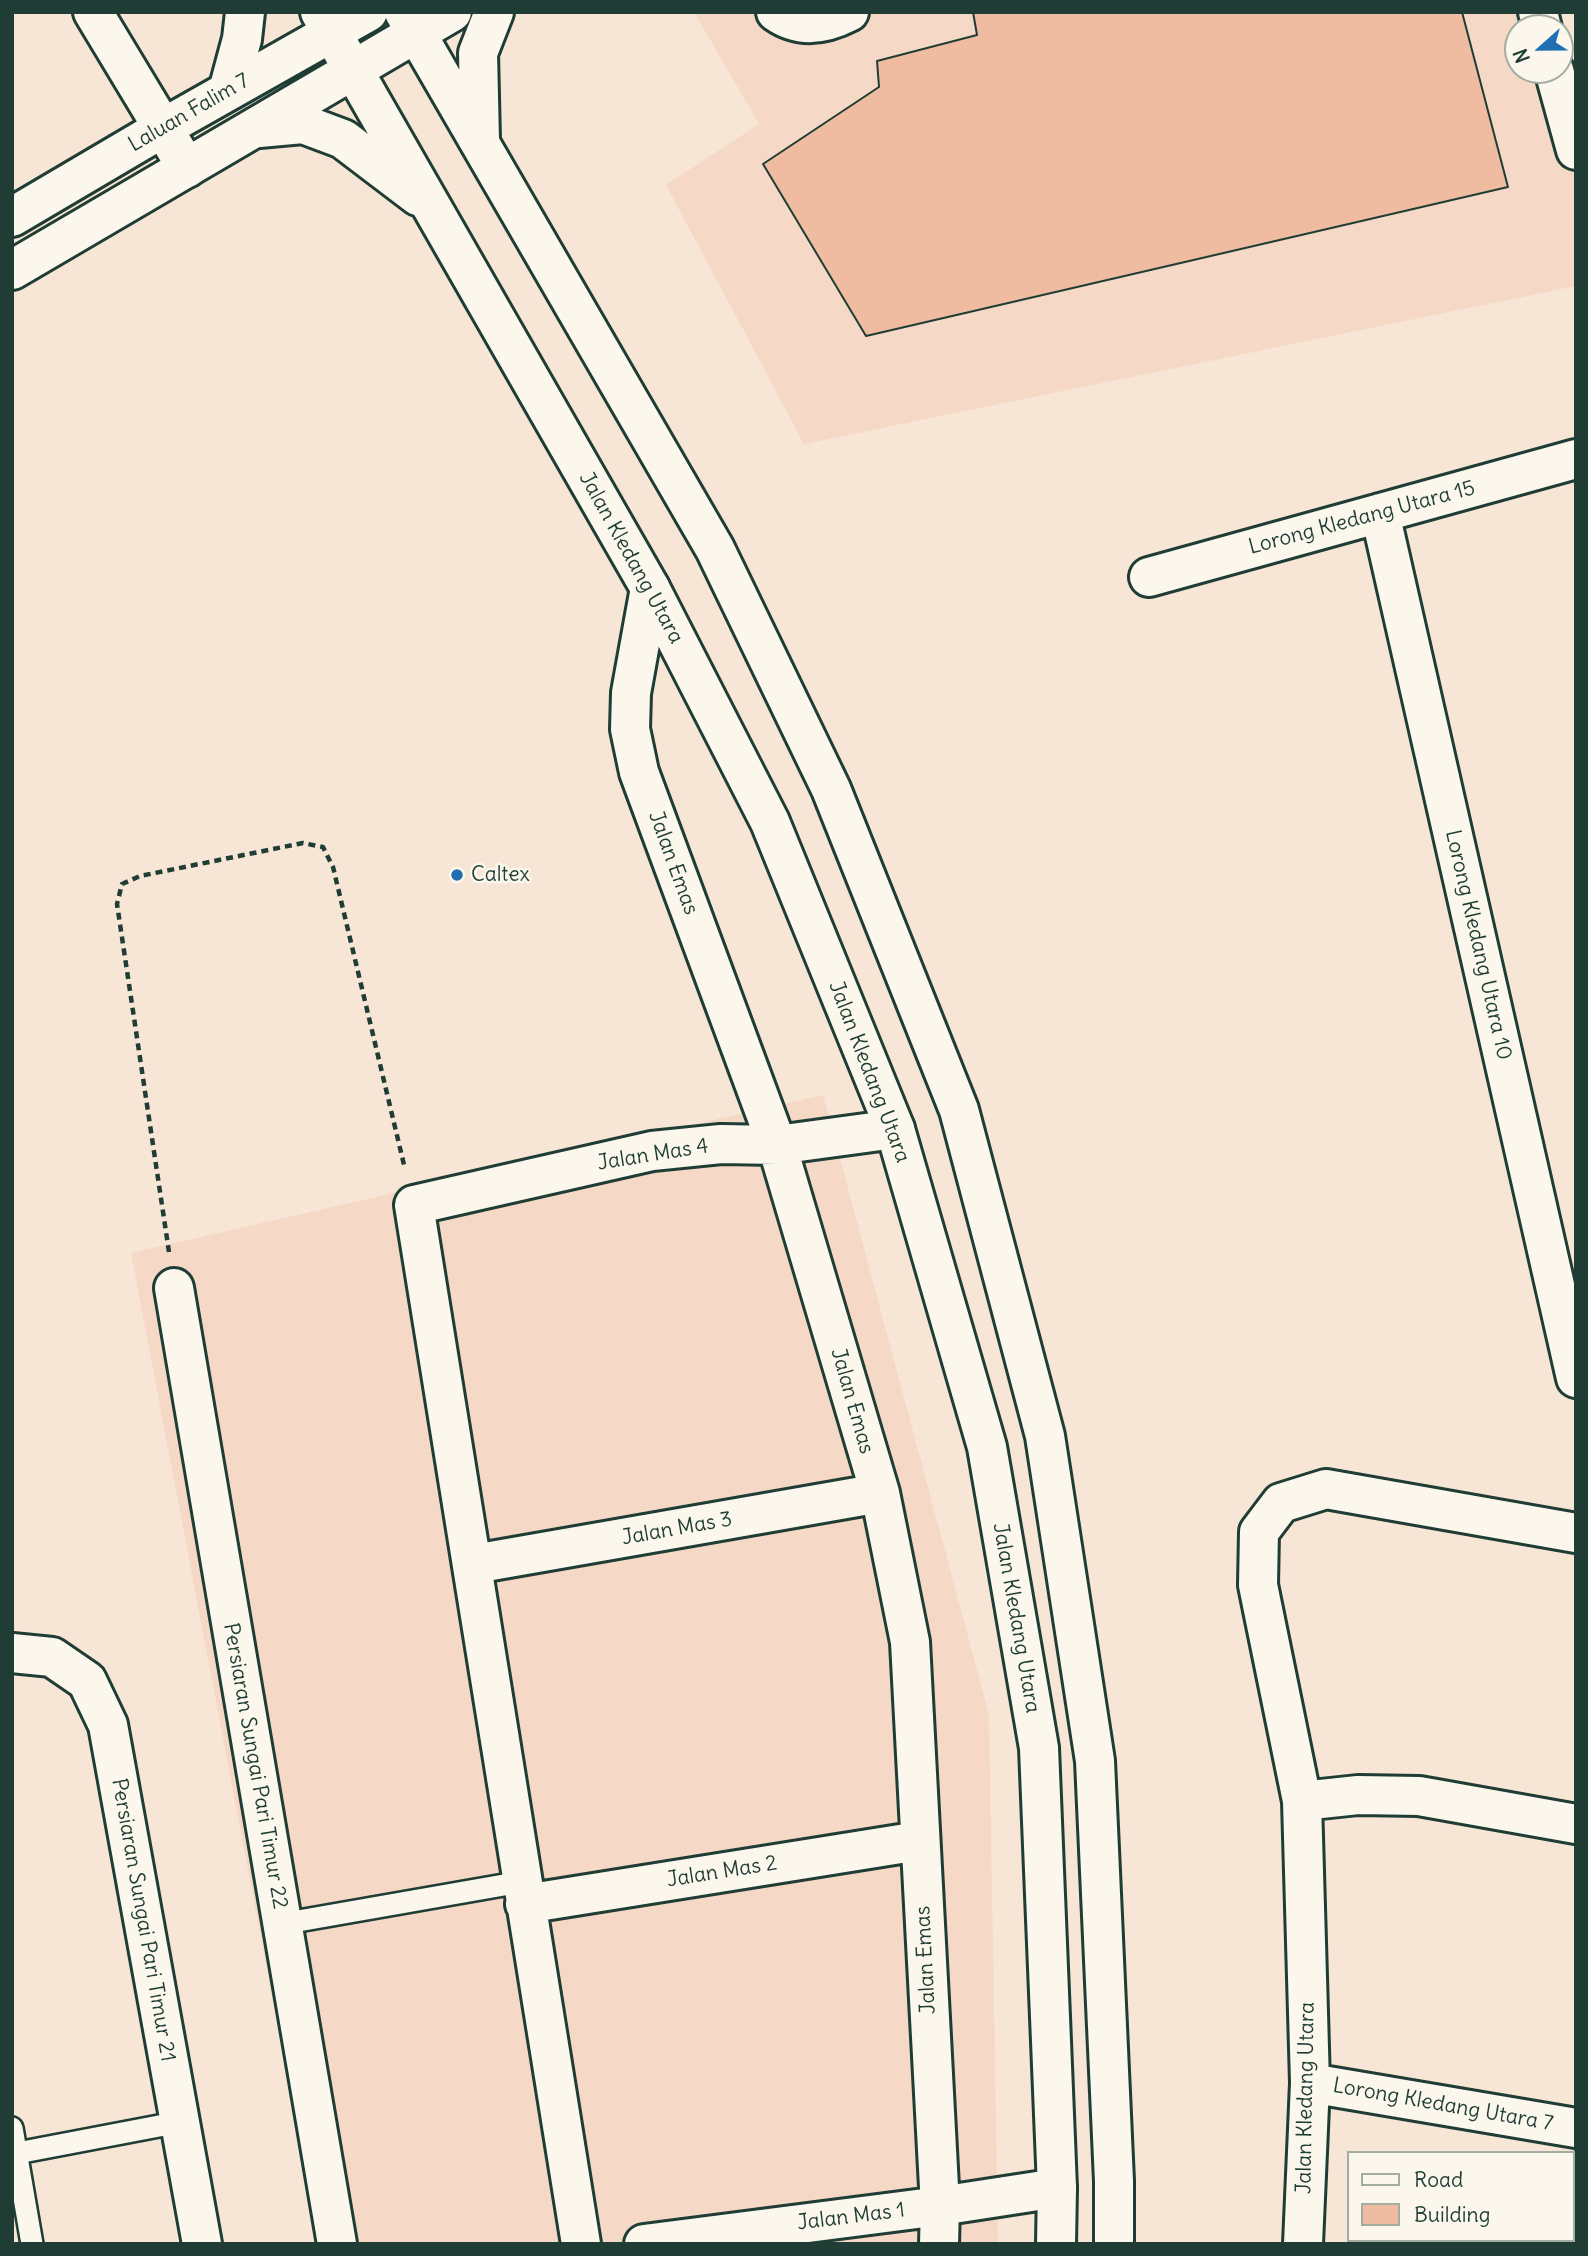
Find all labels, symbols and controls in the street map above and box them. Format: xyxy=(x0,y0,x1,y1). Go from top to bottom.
north arrow xyxy=(1504,14,1574,84)
text: N xyxy=(1508,45,1535,66)
street label: Laluan Falim 7 xyxy=(124,68,254,158)
street label: Jalan Kledang Utara xyxy=(573,468,689,648)
street label: Lorong Kledang Utara 15 xyxy=(1246,476,1478,560)
street label: Jalan Emas xyxy=(643,808,703,918)
street label: Lorong Kledang Utara 10 xyxy=(1439,828,1517,1062)
place label: Caltex xyxy=(471,862,530,888)
marker: Caltex xyxy=(449,867,465,883)
street label: Jalan Kledang Utara xyxy=(823,978,915,1166)
street label: Jalan Mas 4 xyxy=(596,1134,710,1176)
street label: Jalan Emas xyxy=(825,1345,879,1457)
street label: Jalan Mas 3 xyxy=(620,1507,734,1551)
street label: Jalan Kledang Utara xyxy=(987,1521,1045,1715)
street label: Persiaran Sungai Pari Timur 22 xyxy=(217,1621,293,1911)
street label: Persiaran Sungai Pari Timur 21 xyxy=(106,1776,180,2064)
street label: Jalan Mas 2 xyxy=(665,1851,779,1893)
street label: Jalan Emas xyxy=(911,1905,941,2015)
street label: Jalan Kledang Utara xyxy=(1292,2002,1320,2194)
street label: Lorong Kledang Utara 7 xyxy=(1331,2073,1555,2137)
legend xyxy=(1346,2151,1574,2242)
text: Road xyxy=(1414,2166,1463,2193)
street label: Jalan Mas 1 xyxy=(796,2198,906,2236)
text: Building xyxy=(1414,2201,1490,2228)

